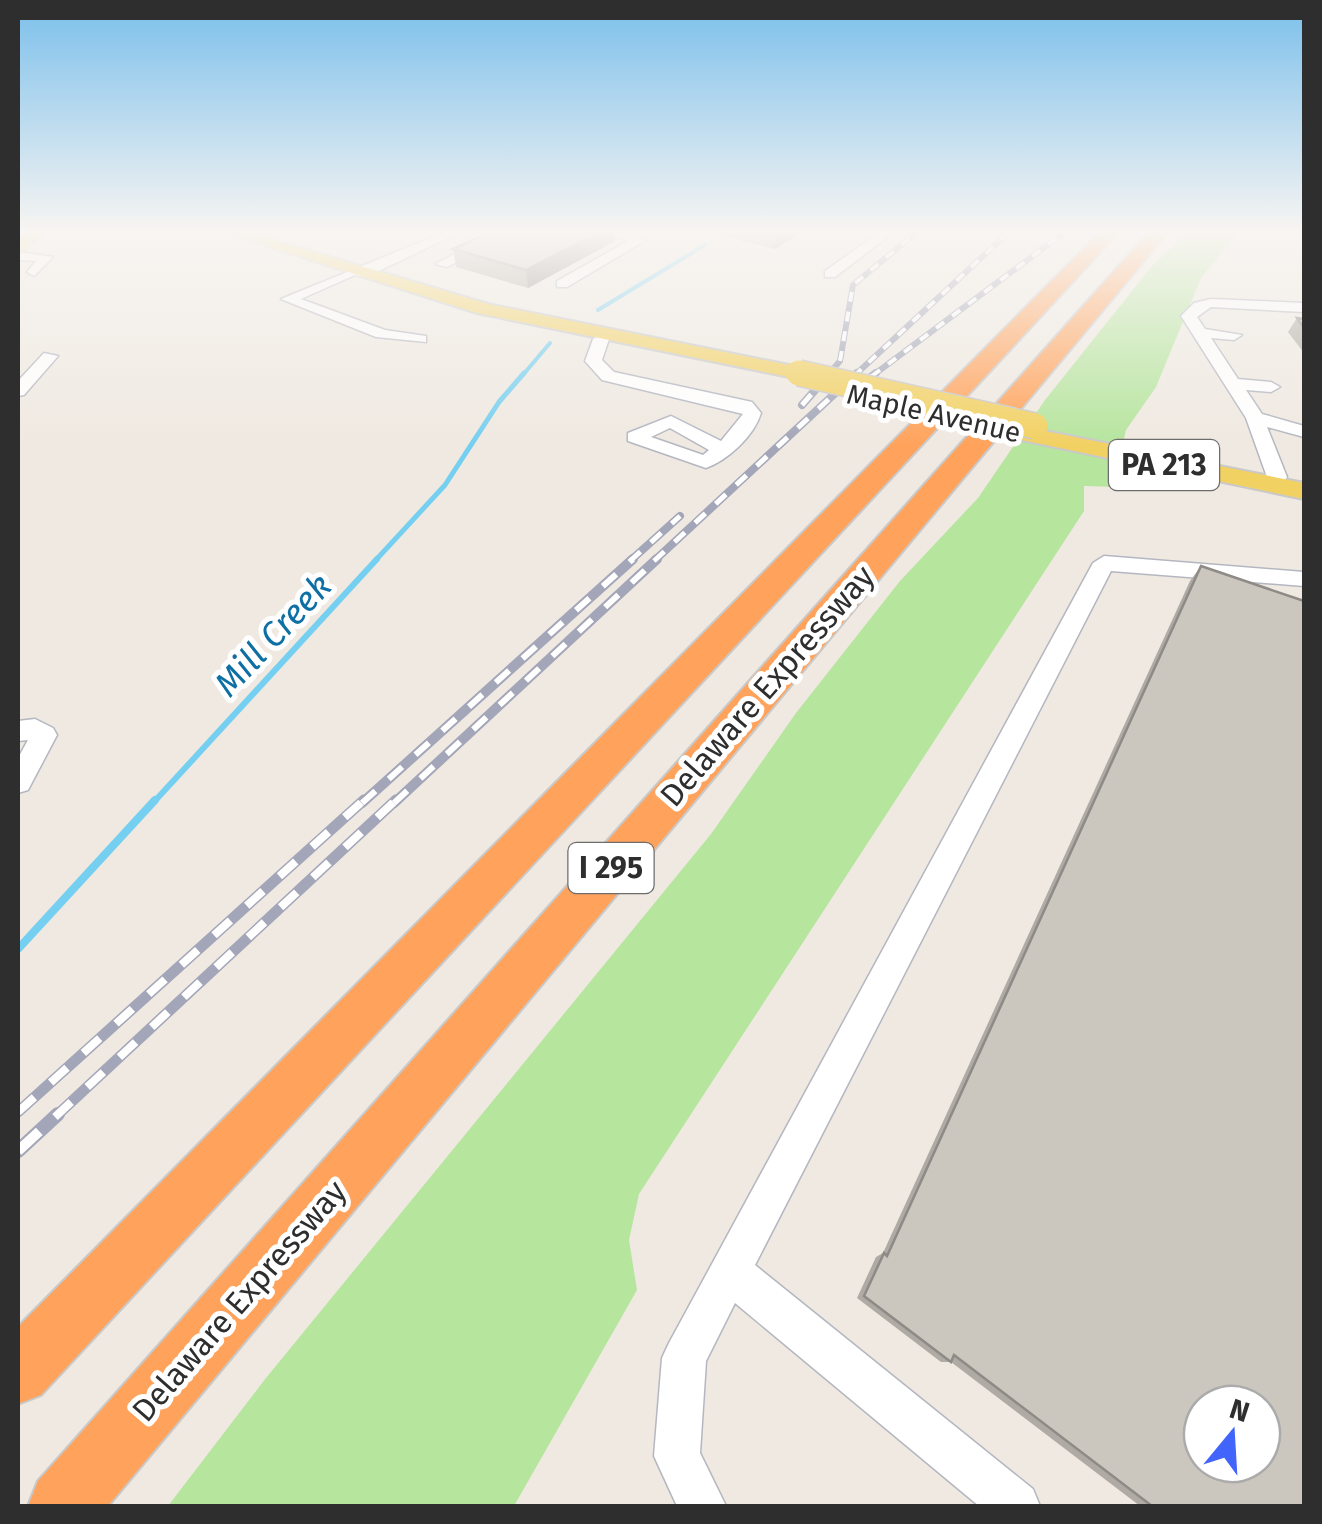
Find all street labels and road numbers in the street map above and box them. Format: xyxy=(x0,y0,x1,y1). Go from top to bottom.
street label: Maple Avenue xyxy=(844,377,1024,450)
road number: PA 213 xyxy=(1109,440,1219,490)
street label: Delaware Expressway xyxy=(652,558,882,814)
road number: I 295 xyxy=(568,843,654,893)
street label: Delaware Expressway xyxy=(124,1173,354,1429)

